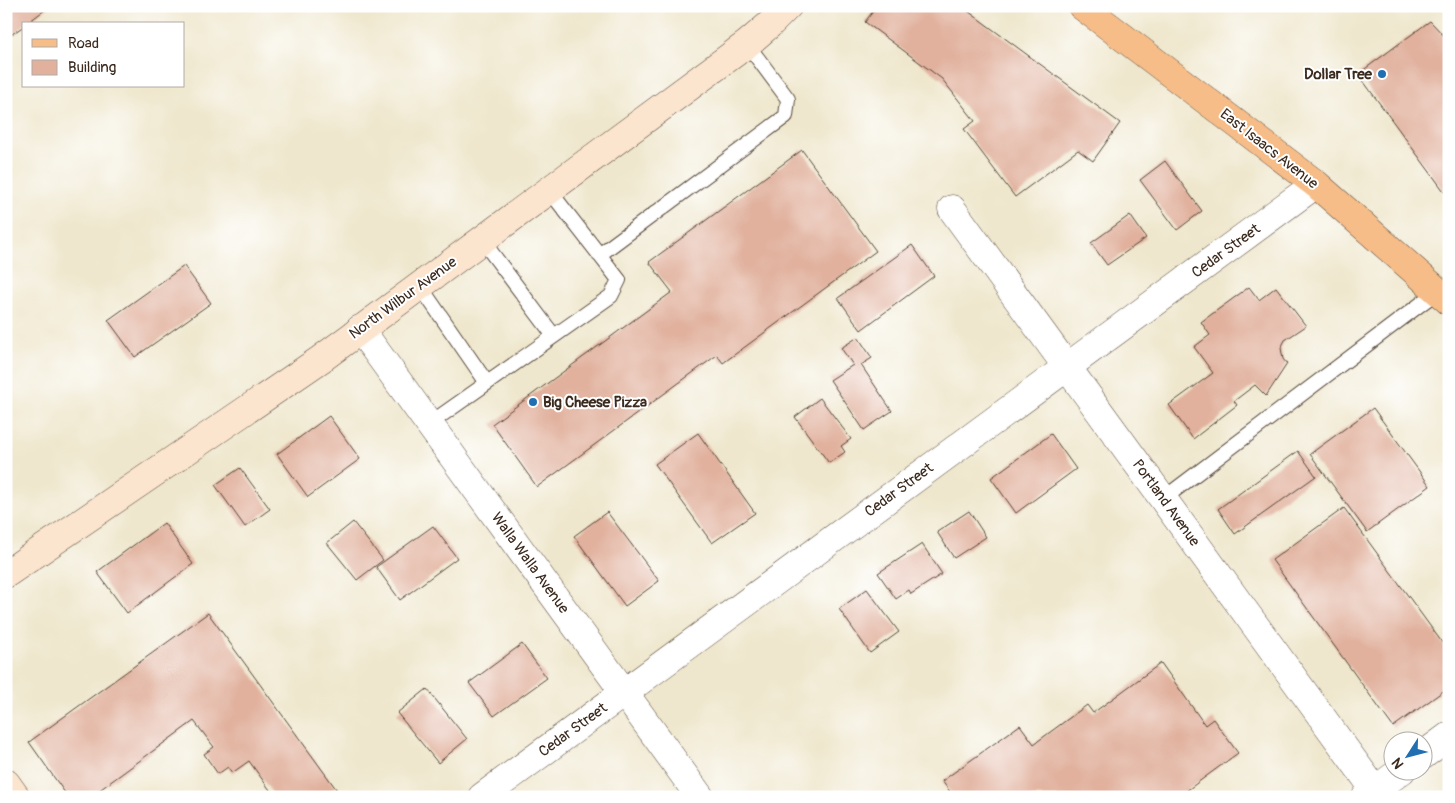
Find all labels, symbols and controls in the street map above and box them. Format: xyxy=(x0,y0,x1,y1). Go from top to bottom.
legend xyxy=(22,22,185,88)
text: Road xyxy=(68,34,99,53)
text: Building xyxy=(68,58,116,77)
place label: Dollar Tree xyxy=(1304,65,1373,84)
marker: Dollar Tree xyxy=(1376,68,1388,80)
street label: East Isaacs Avenue xyxy=(1216,105,1322,194)
street label: Cedar Street xyxy=(1188,219,1265,282)
street label: North Wilbur Avenue xyxy=(345,252,461,343)
place label: Big Cheese Pizza xyxy=(543,393,647,412)
marker: Big Cheese Pizza xyxy=(527,396,539,408)
street label: Portland Avenue xyxy=(1128,456,1204,551)
street label: Cedar Street xyxy=(861,458,938,521)
street label: Walla Walla Avenue xyxy=(487,509,573,618)
street label: Cedar Street xyxy=(535,698,612,761)
north arrow xyxy=(1382,730,1432,780)
text: N xyxy=(1388,755,1408,772)

